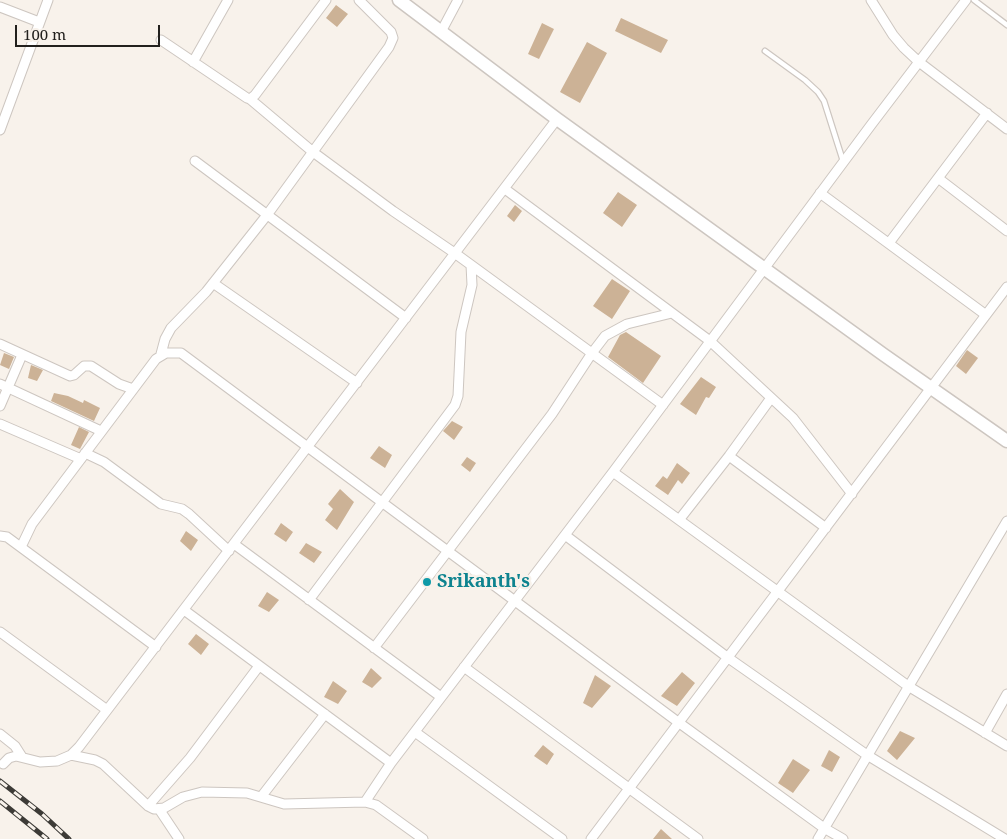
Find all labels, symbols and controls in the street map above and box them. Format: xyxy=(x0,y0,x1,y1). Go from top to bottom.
scale bar xyxy=(18,15,162,47)
text: 100 m xyxy=(23,24,66,44)
place label: Srikanth's xyxy=(437,571,530,593)
marker: Srikanth's xyxy=(421,576,433,588)

